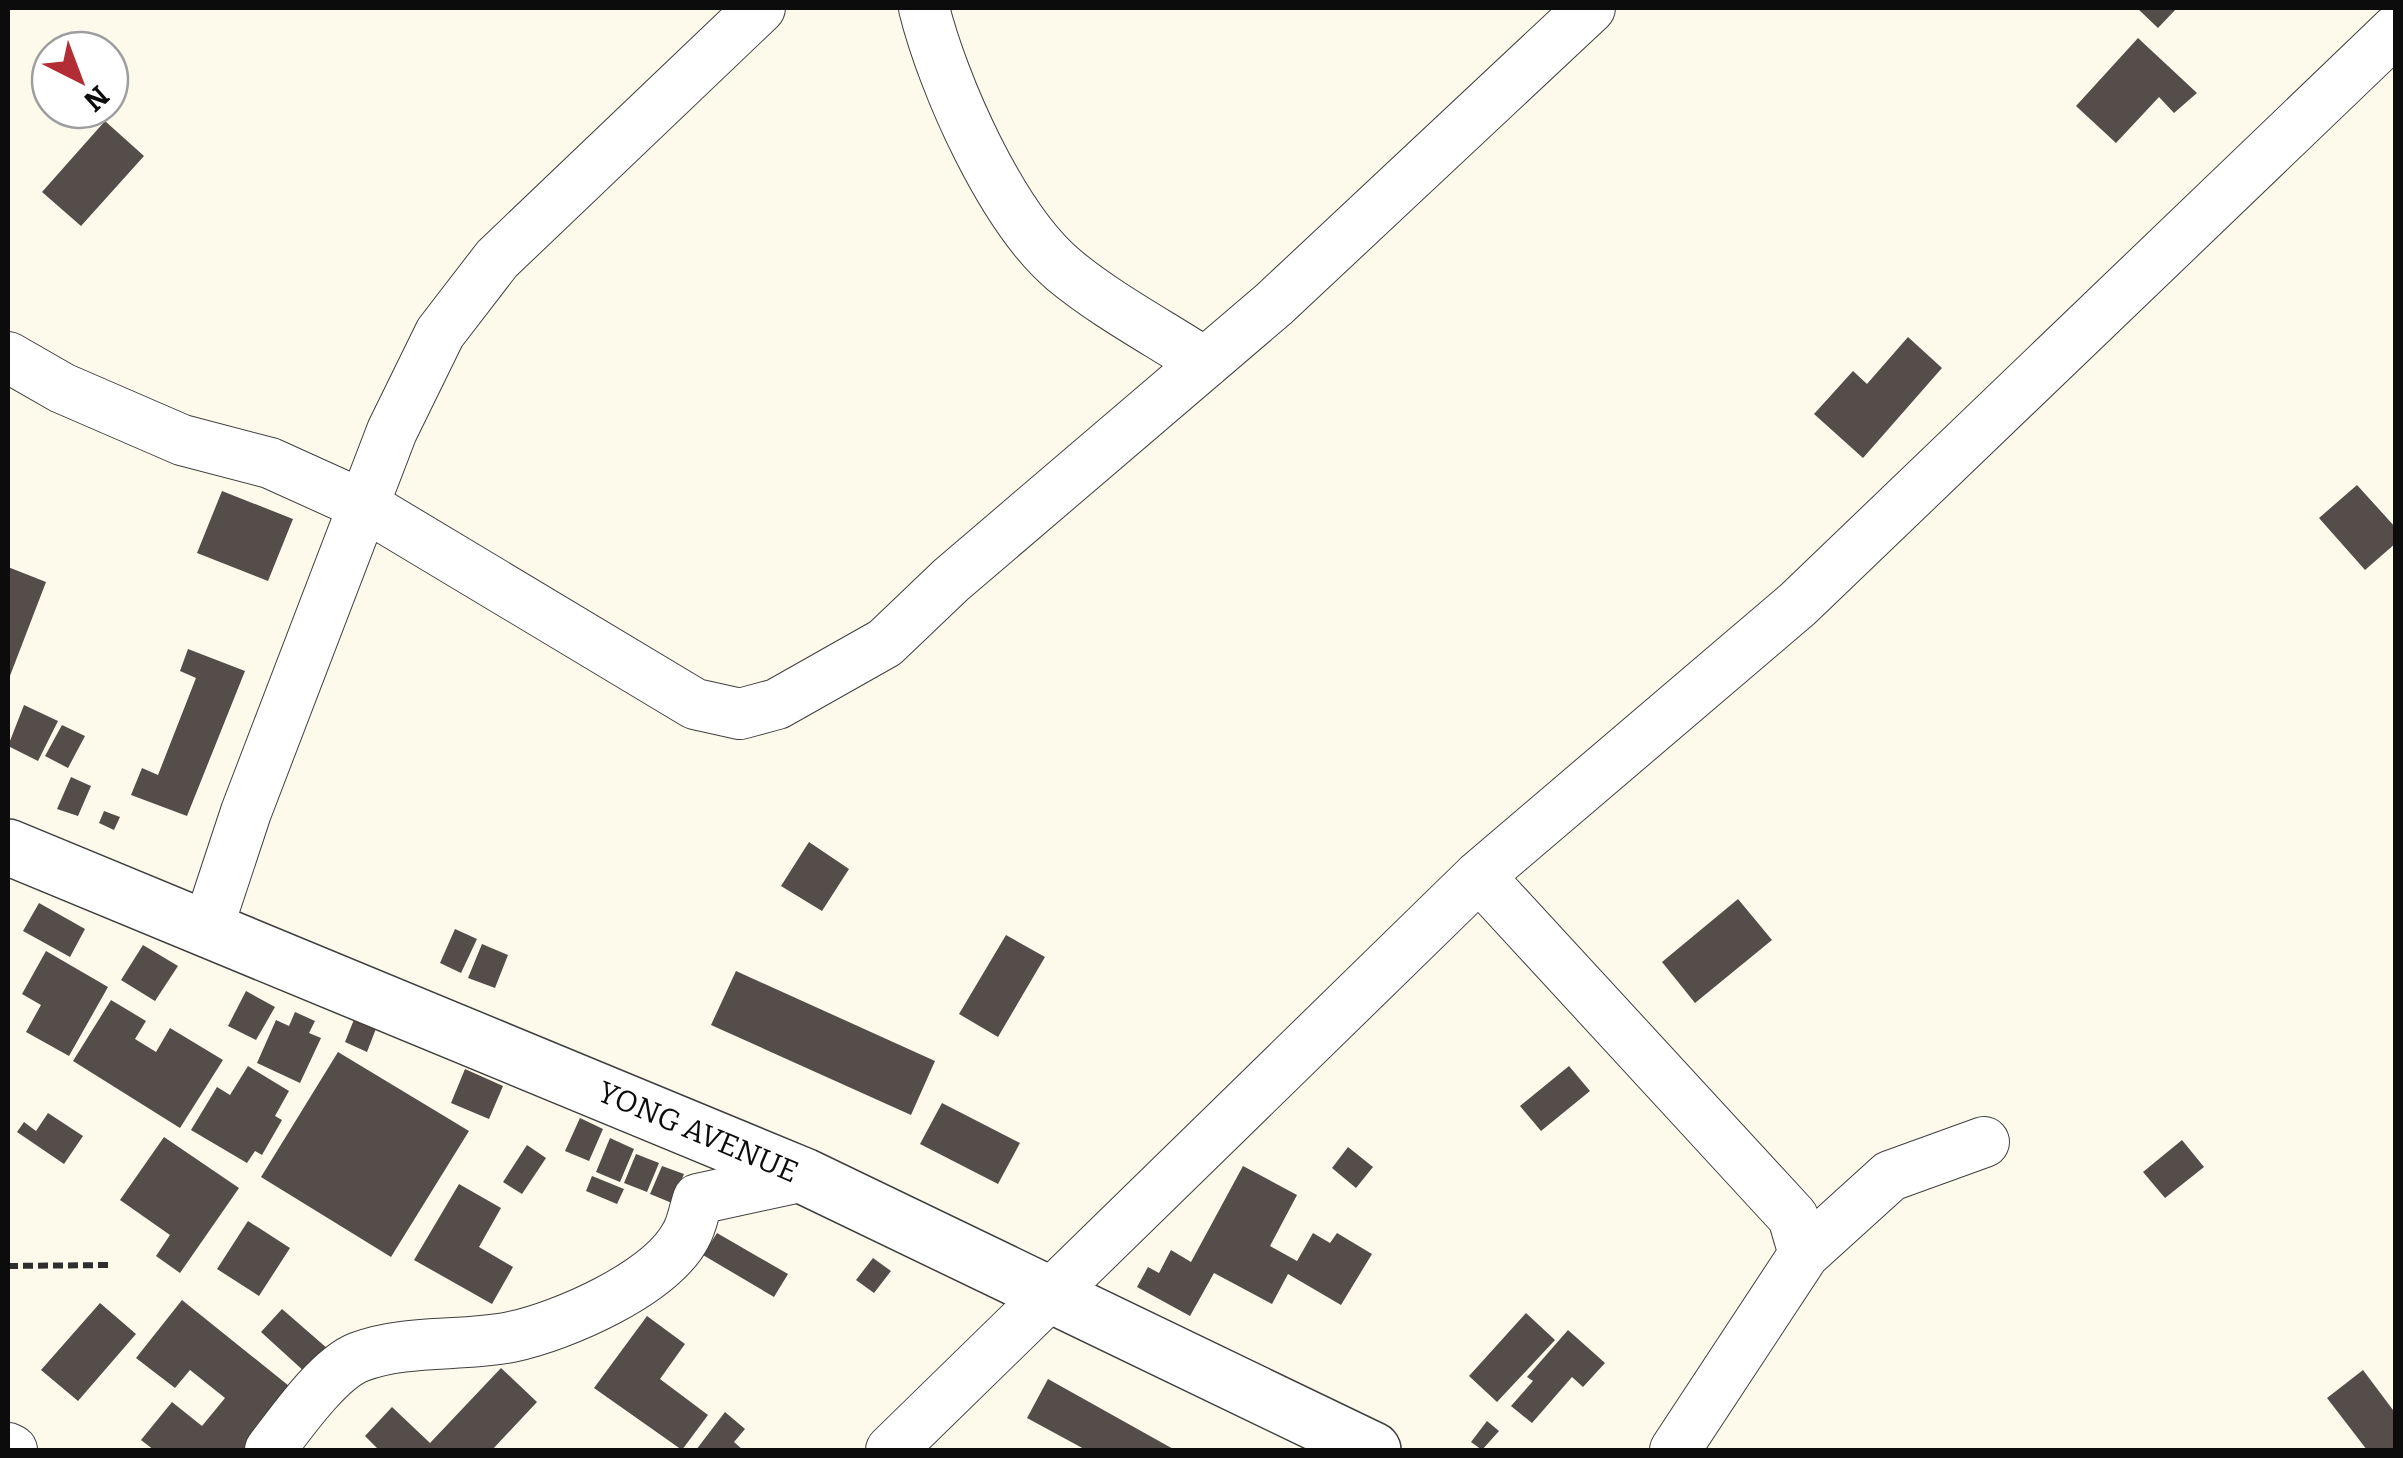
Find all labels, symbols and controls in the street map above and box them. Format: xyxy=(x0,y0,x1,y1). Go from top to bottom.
north arrow xyxy=(30,30,130,130)
text: N xyxy=(77,79,115,118)
street label: YONG AVENUE xyxy=(592,1074,804,1190)

